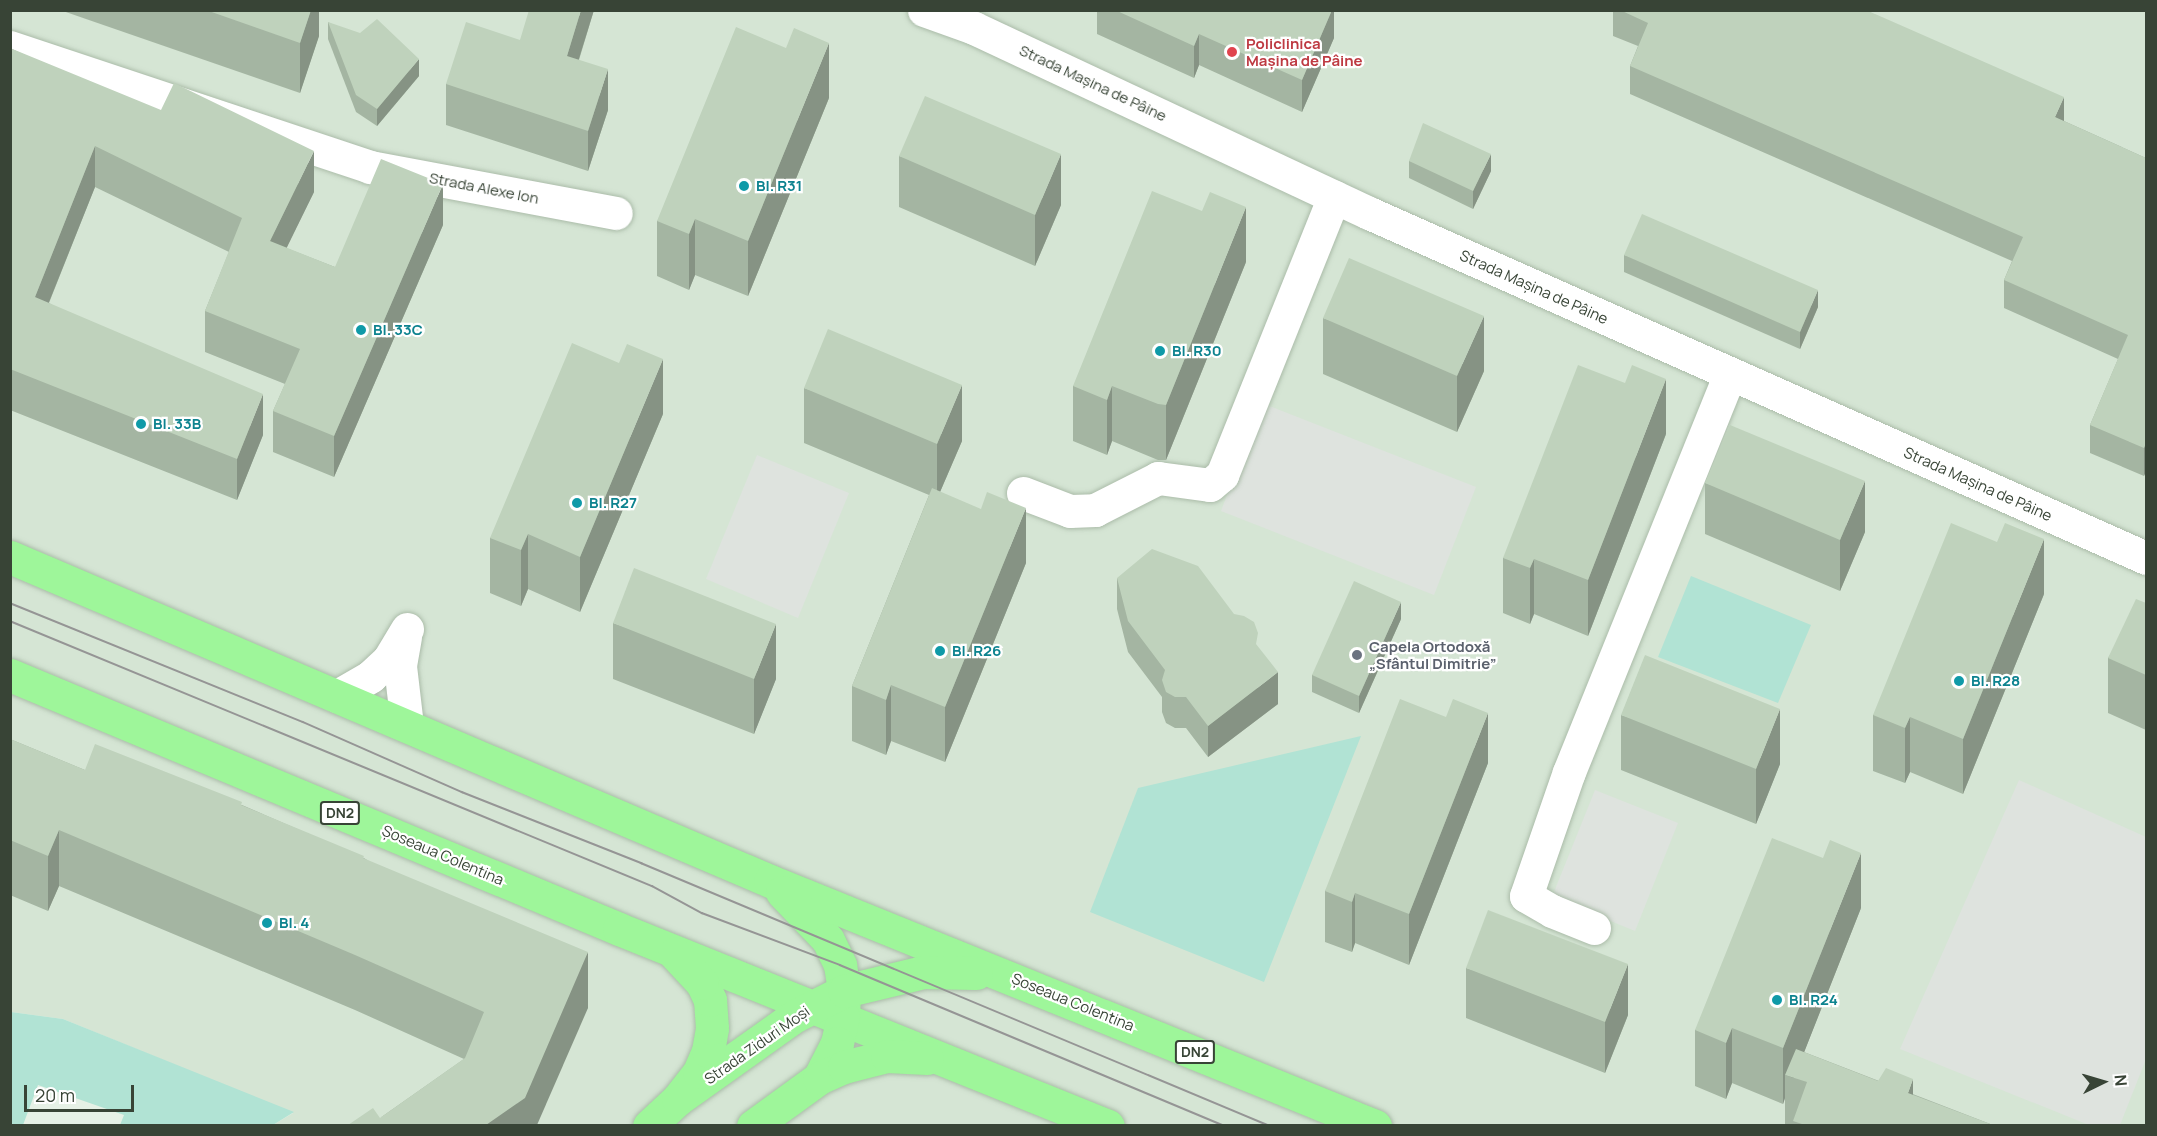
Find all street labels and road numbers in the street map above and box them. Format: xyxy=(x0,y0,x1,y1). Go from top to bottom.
street label: Strada Mașina de Pâine xyxy=(1017,41,1169,125)
street label: Strada Alexe Ion xyxy=(428,169,540,207)
street label: Strada Mașina de Pâine xyxy=(1457,246,1611,328)
street label: Strada Mașina de Pâine xyxy=(1901,443,2055,525)
road number: DN2 xyxy=(319,802,361,824)
street label: Șoseaua Colentina xyxy=(379,821,507,889)
street label: Șoseaua Colentina xyxy=(1009,969,1137,1035)
street label: Strada Ziduri Moși xyxy=(701,1002,813,1088)
road number: DN2 xyxy=(1174,1041,1216,1063)

